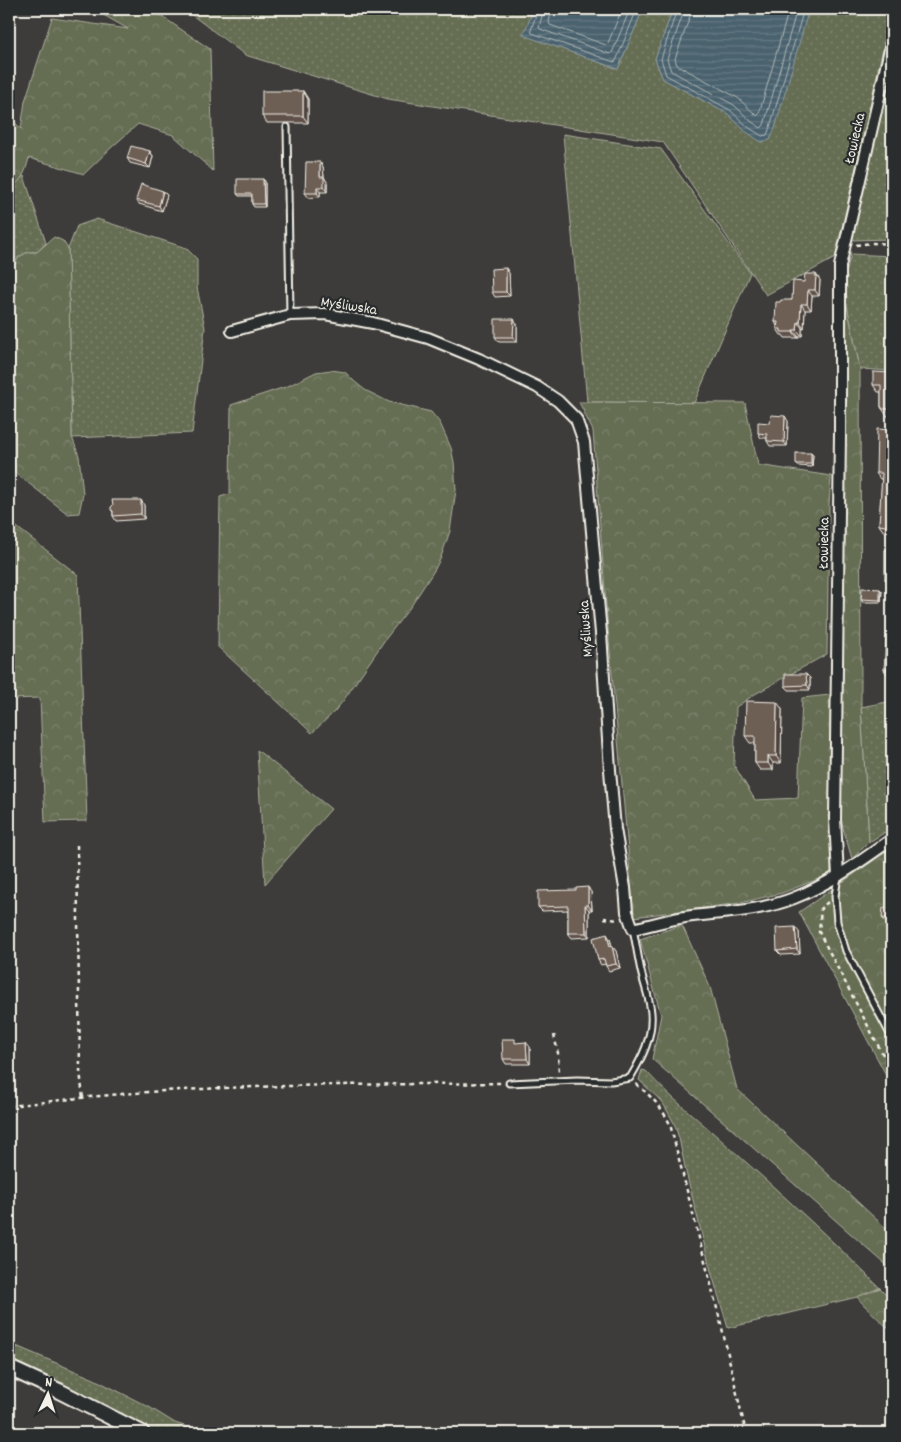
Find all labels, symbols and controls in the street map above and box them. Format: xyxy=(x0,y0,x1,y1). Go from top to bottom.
street label: Łowiecka xyxy=(839,110,873,167)
street label: Myśliwska xyxy=(319,292,379,322)
street label: Łowiecka xyxy=(814,516,836,570)
street label: Myśliwska xyxy=(574,599,600,658)
north arrow xyxy=(22,1370,72,1420)
text: N xyxy=(45,1373,53,1393)

